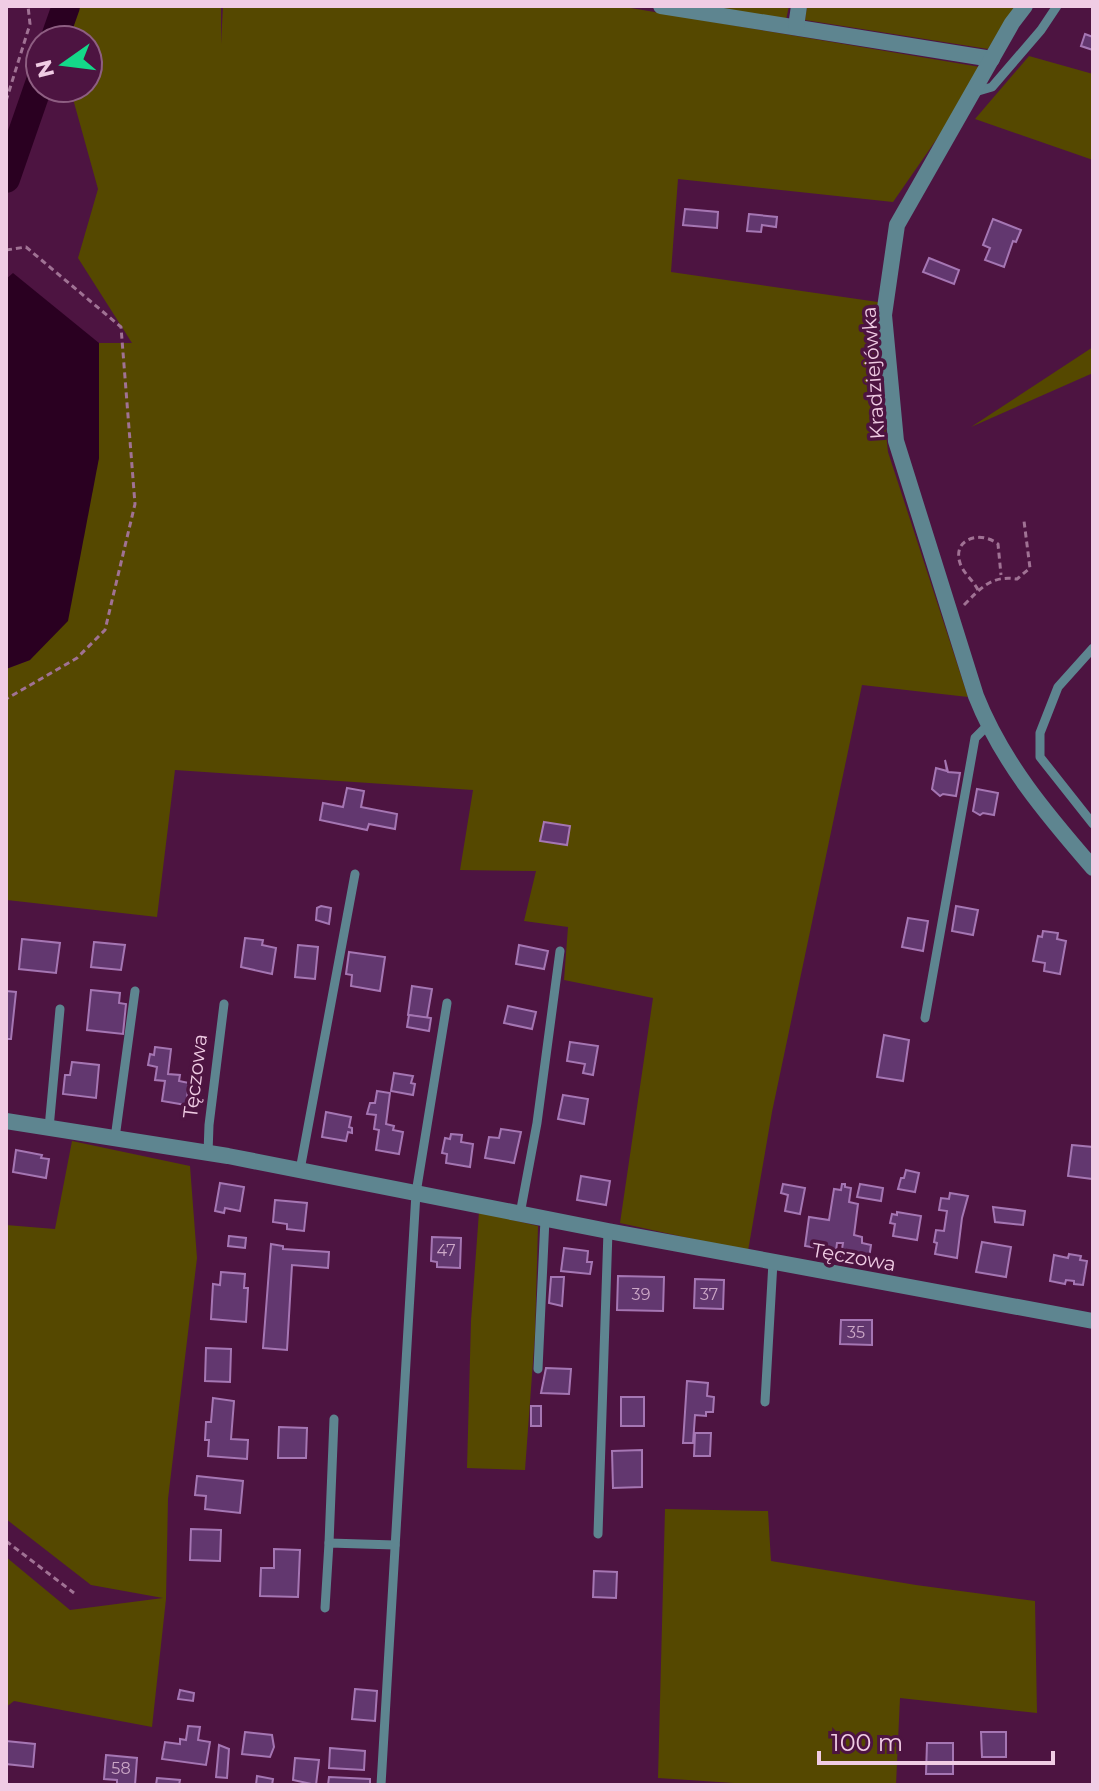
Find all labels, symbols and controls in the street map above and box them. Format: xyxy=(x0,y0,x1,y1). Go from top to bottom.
north arrow xyxy=(24,24,104,104)
text: N xyxy=(30,57,60,81)
street label: Kradziejówka xyxy=(856,306,890,440)
street label: Tęczowa xyxy=(178,1032,212,1120)
street label: Tęczowa xyxy=(810,1238,898,1276)
house number: 47 xyxy=(436,1241,456,1260)
house number: 39 xyxy=(632,1285,650,1304)
house number: 37 xyxy=(700,1285,718,1304)
house number: 35 xyxy=(847,1323,865,1342)
scale bar xyxy=(819,1715,1053,1765)
text: 100 m xyxy=(831,1728,903,1757)
house number: 58 xyxy=(111,1759,131,1778)

